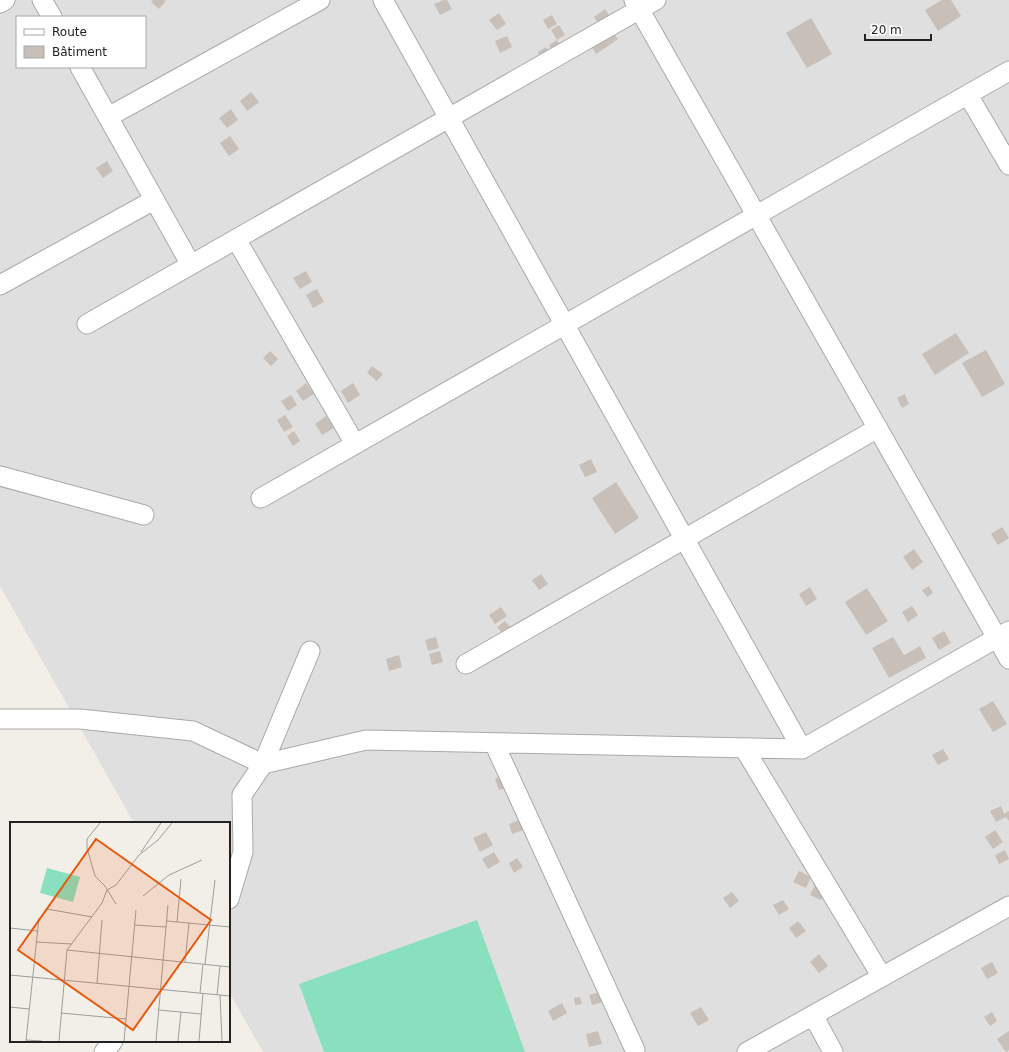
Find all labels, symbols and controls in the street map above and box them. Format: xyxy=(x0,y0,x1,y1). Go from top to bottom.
legend xyxy=(16,16,146,68)
scale bar xyxy=(865,16,931,42)
text: 20 m xyxy=(871,23,902,37)
text: Route xyxy=(52,25,87,39)
text: Bâtiment xyxy=(52,45,107,59)
inset map xyxy=(10,822,230,1042)

